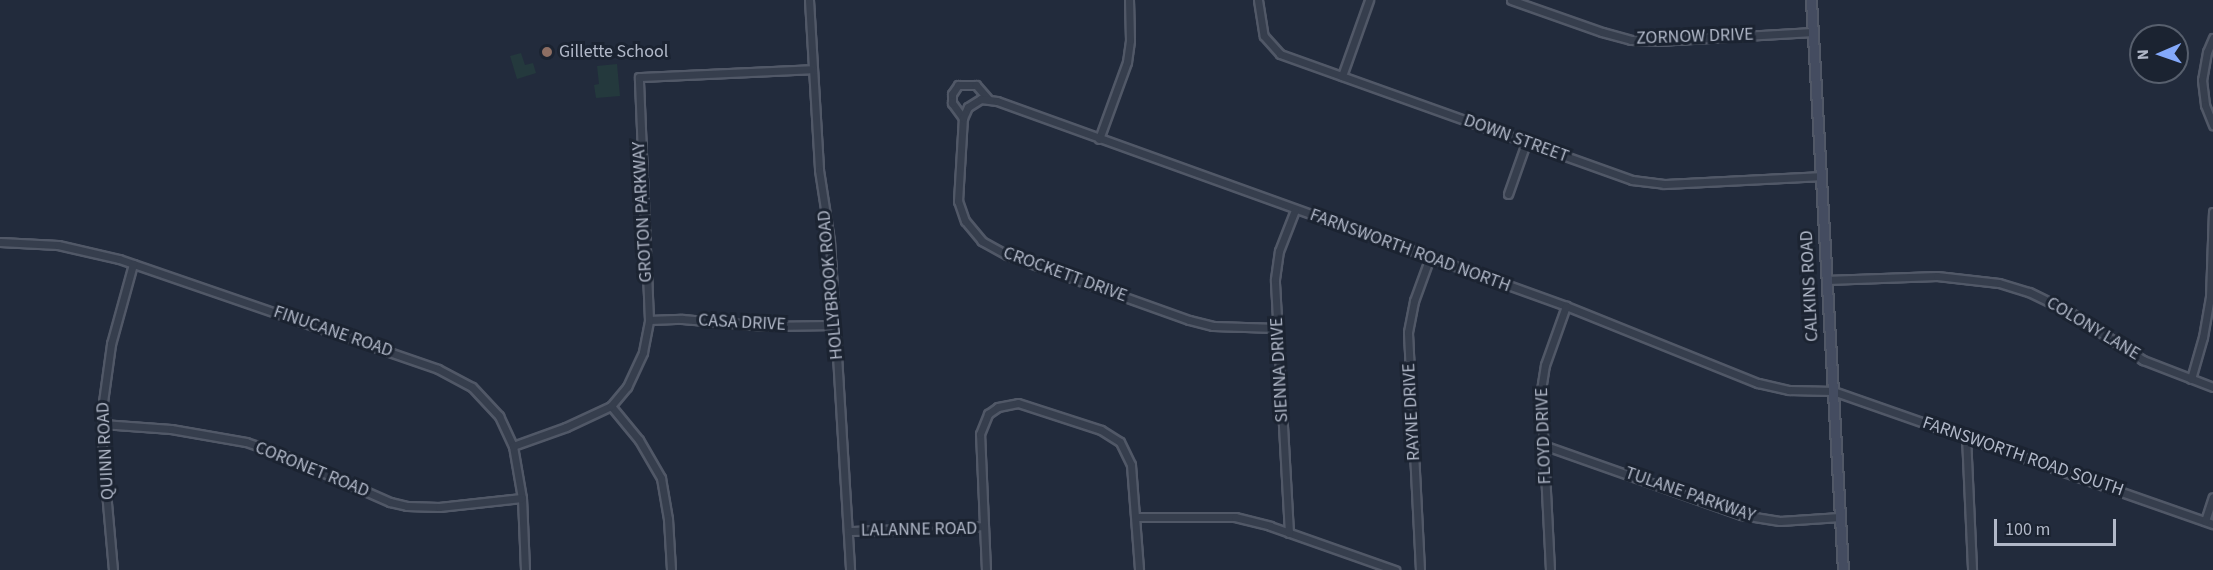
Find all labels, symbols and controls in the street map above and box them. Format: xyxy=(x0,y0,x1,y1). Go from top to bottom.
street label: ZORNOW DRIVE xyxy=(1636,24,1754,50)
north arrow xyxy=(2129,24,2189,84)
place label: Gillette School xyxy=(559,41,668,63)
marker: Gillette School xyxy=(540,45,554,59)
text: N xyxy=(2132,49,2154,60)
street label: DOWN STREET xyxy=(1461,110,1571,168)
street label: GROTON PARKWAY xyxy=(629,141,657,283)
street label: FARNSWORTH ROAD NORTH xyxy=(1307,205,1513,297)
street label: HOLLYBROOK ROAD xyxy=(814,209,848,361)
street label: CALKINS ROAD xyxy=(1796,230,1824,342)
street label: CROCKETT DRIVE xyxy=(1000,243,1130,307)
street label: COLONY LANE xyxy=(2042,293,2144,365)
street label: FINUCANE ROAD xyxy=(271,302,395,362)
street label: CASA DRIVE xyxy=(698,310,786,336)
street label: SIENNA DRIVE xyxy=(1266,317,1294,423)
street label: RAYNE DRIVE xyxy=(1399,363,1425,461)
street label: FLOYD DRIVE xyxy=(1532,387,1556,485)
street label: QUINN ROAD xyxy=(93,401,119,501)
street label: FARNSWORTH ROAD SOUTH xyxy=(1920,412,2126,502)
street label: CORONET ROAD xyxy=(252,437,372,503)
street label: TULANE PARKWAY xyxy=(1622,463,1758,527)
scale bar xyxy=(1997,507,2118,545)
text: 100 m xyxy=(2005,517,2050,542)
street label: LALANNE ROAD xyxy=(861,518,977,542)

